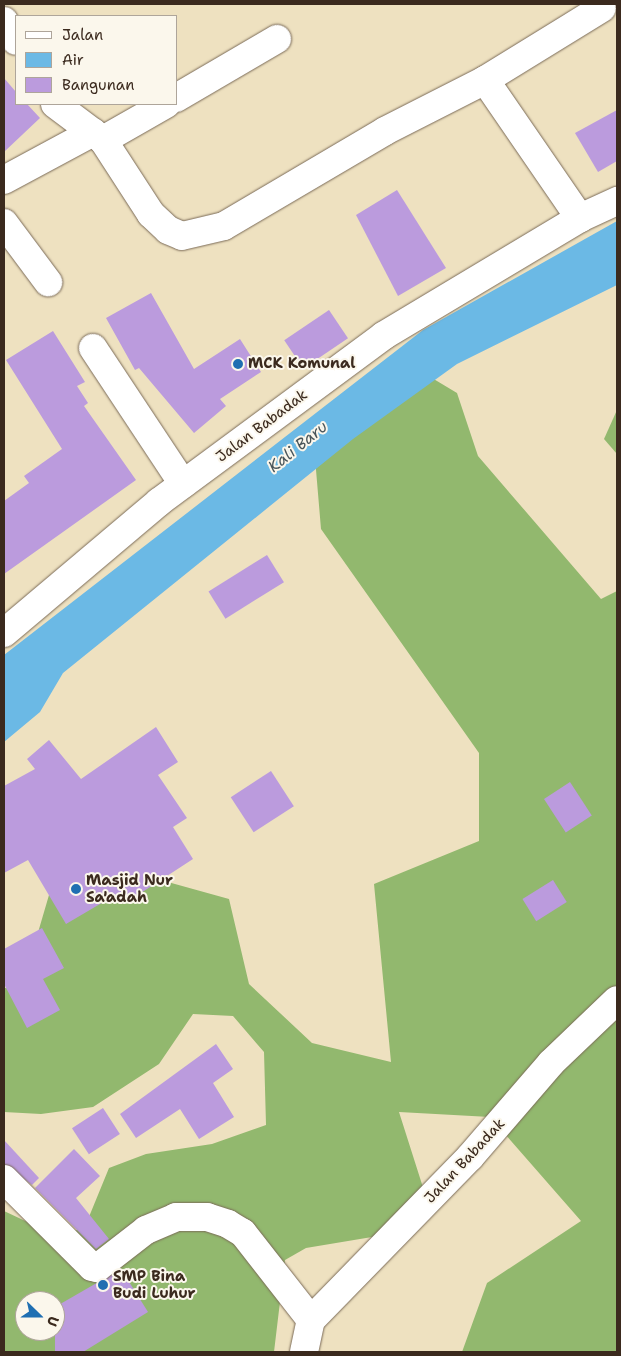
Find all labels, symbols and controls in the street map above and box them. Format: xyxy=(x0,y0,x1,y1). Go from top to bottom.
legend xyxy=(15,15,178,105)
text: Jalan xyxy=(62,25,103,45)
text: Air xyxy=(62,50,84,70)
text: Bangunan xyxy=(62,75,134,95)
place label: MCK Komunal xyxy=(248,355,355,373)
marker: MCK Komunal xyxy=(232,358,244,370)
street label: Jalan Babadak xyxy=(213,386,311,466)
water label: Kali Baru xyxy=(265,417,331,477)
place label: Masjid Nur Sa'adah xyxy=(86,871,173,906)
marker: Masjid Nur Sa'adah xyxy=(70,883,82,895)
street label: Jalan Babadak xyxy=(421,1115,509,1207)
place label: SMP Bina Budi Luhur xyxy=(113,1267,196,1302)
marker: SMP Bina Budi Luhur xyxy=(97,1279,109,1291)
north arrow xyxy=(15,1291,65,1341)
text: U xyxy=(43,1313,63,1329)

